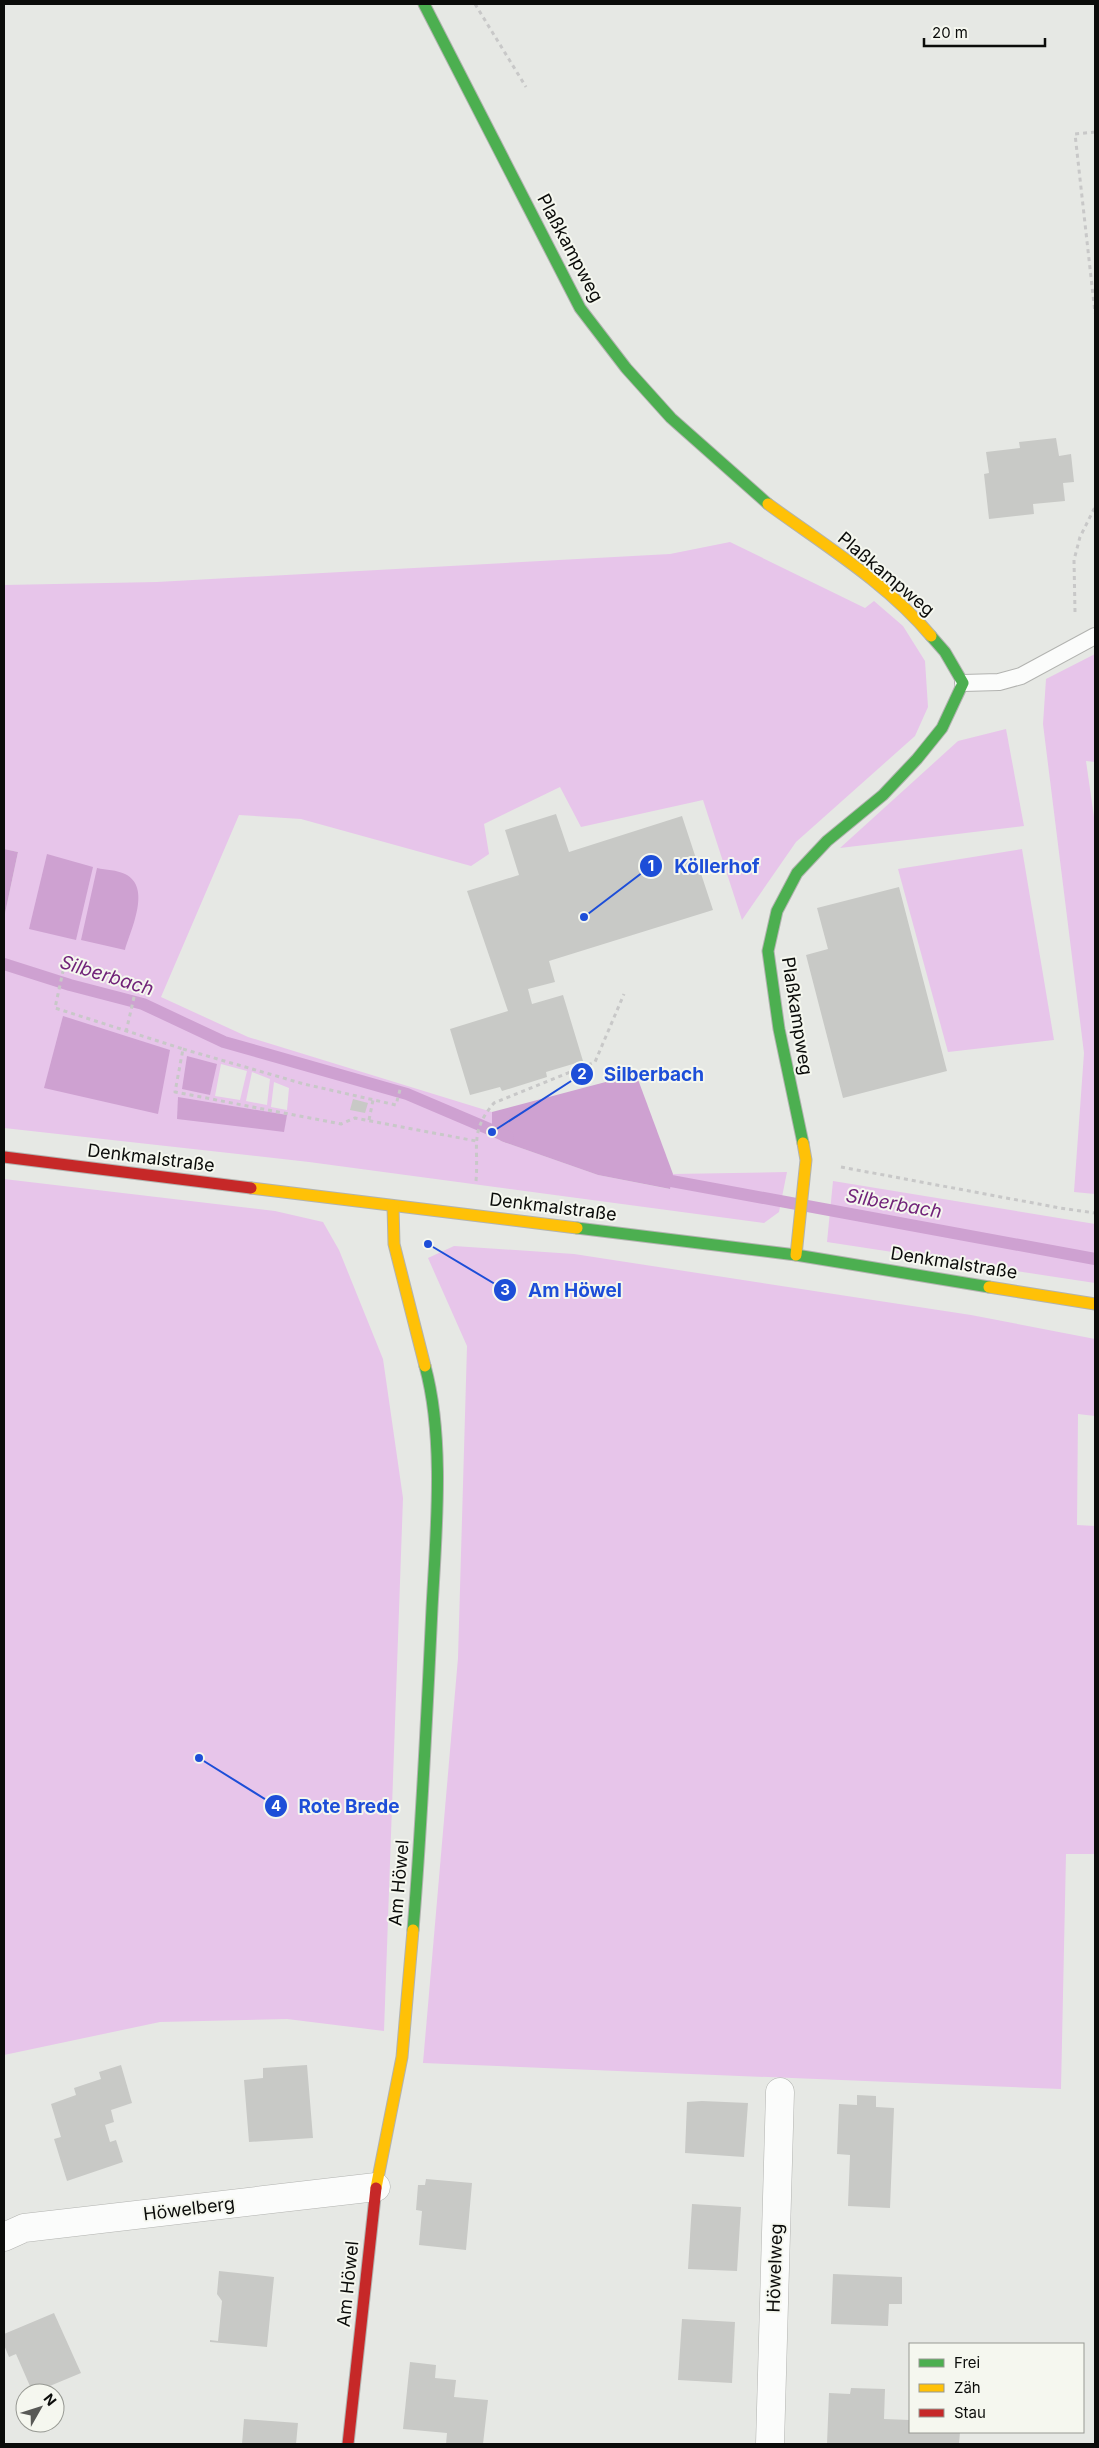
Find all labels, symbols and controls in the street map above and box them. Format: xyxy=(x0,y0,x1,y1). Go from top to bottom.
scale bar xyxy=(924,15,1045,47)
text: 20 m xyxy=(932,23,968,42)
street label: Plaßkampweg xyxy=(533,190,608,305)
street label: Plaßkampweg xyxy=(834,527,939,620)
callout: Köllerhof xyxy=(639,849,769,883)
text: Köllerhof xyxy=(674,855,760,878)
text: 1 xyxy=(648,856,654,875)
water label: Silberbach xyxy=(57,950,157,1001)
street label: Plaßkampweg xyxy=(778,955,817,1077)
callout: Silberbach xyxy=(569,1057,714,1091)
text: Silberbach xyxy=(604,1063,704,1086)
text: 2 xyxy=(577,1064,587,1083)
street label: Denkmalstraße xyxy=(86,1139,216,1176)
water label: Silberbach xyxy=(844,1184,944,1223)
street label: Denkmalstraße xyxy=(488,1188,618,1225)
street label: Denkmalstraße xyxy=(889,1242,1019,1283)
callout: Am Höwel xyxy=(493,1273,632,1307)
text: Am Höwel xyxy=(528,1279,622,1302)
text: 3 xyxy=(500,1280,510,1299)
callout: Rote Brede xyxy=(263,1789,409,1823)
text: Rote Brede xyxy=(299,1795,399,1818)
text: 4 xyxy=(271,1796,281,1815)
street label: Am Höwel xyxy=(384,1839,413,1927)
street label: Höwelberg xyxy=(142,2192,236,2225)
street label: Höwelweg xyxy=(762,2223,787,2313)
street label: Am Höwel xyxy=(333,2240,362,2328)
legend xyxy=(909,2343,1084,2433)
text: Frei xyxy=(954,2353,980,2372)
text: Zäh xyxy=(954,2378,981,2397)
north arrow xyxy=(15,2383,65,2433)
text: N xyxy=(41,2390,60,2409)
text: Stau xyxy=(954,2403,986,2422)

